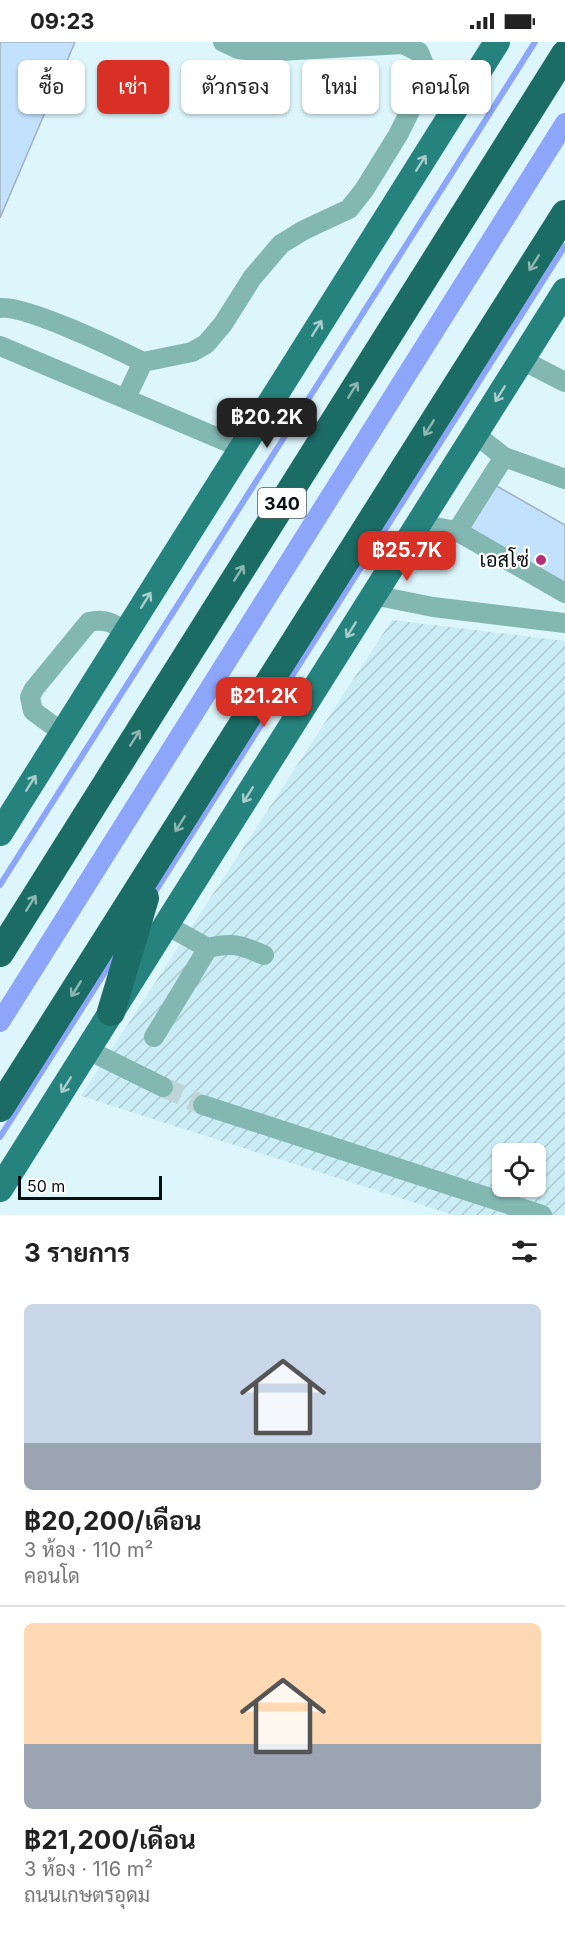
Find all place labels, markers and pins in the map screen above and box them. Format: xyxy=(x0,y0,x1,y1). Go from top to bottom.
pin: ฿20.2K xyxy=(218,398,316,449)
pin: ฿25.7K xyxy=(358,531,456,582)
place label: เอสโซ่ xyxy=(480,547,529,572)
marker: เอสโซ่ xyxy=(534,553,548,567)
pin: ฿21.2K xyxy=(215,677,313,728)

